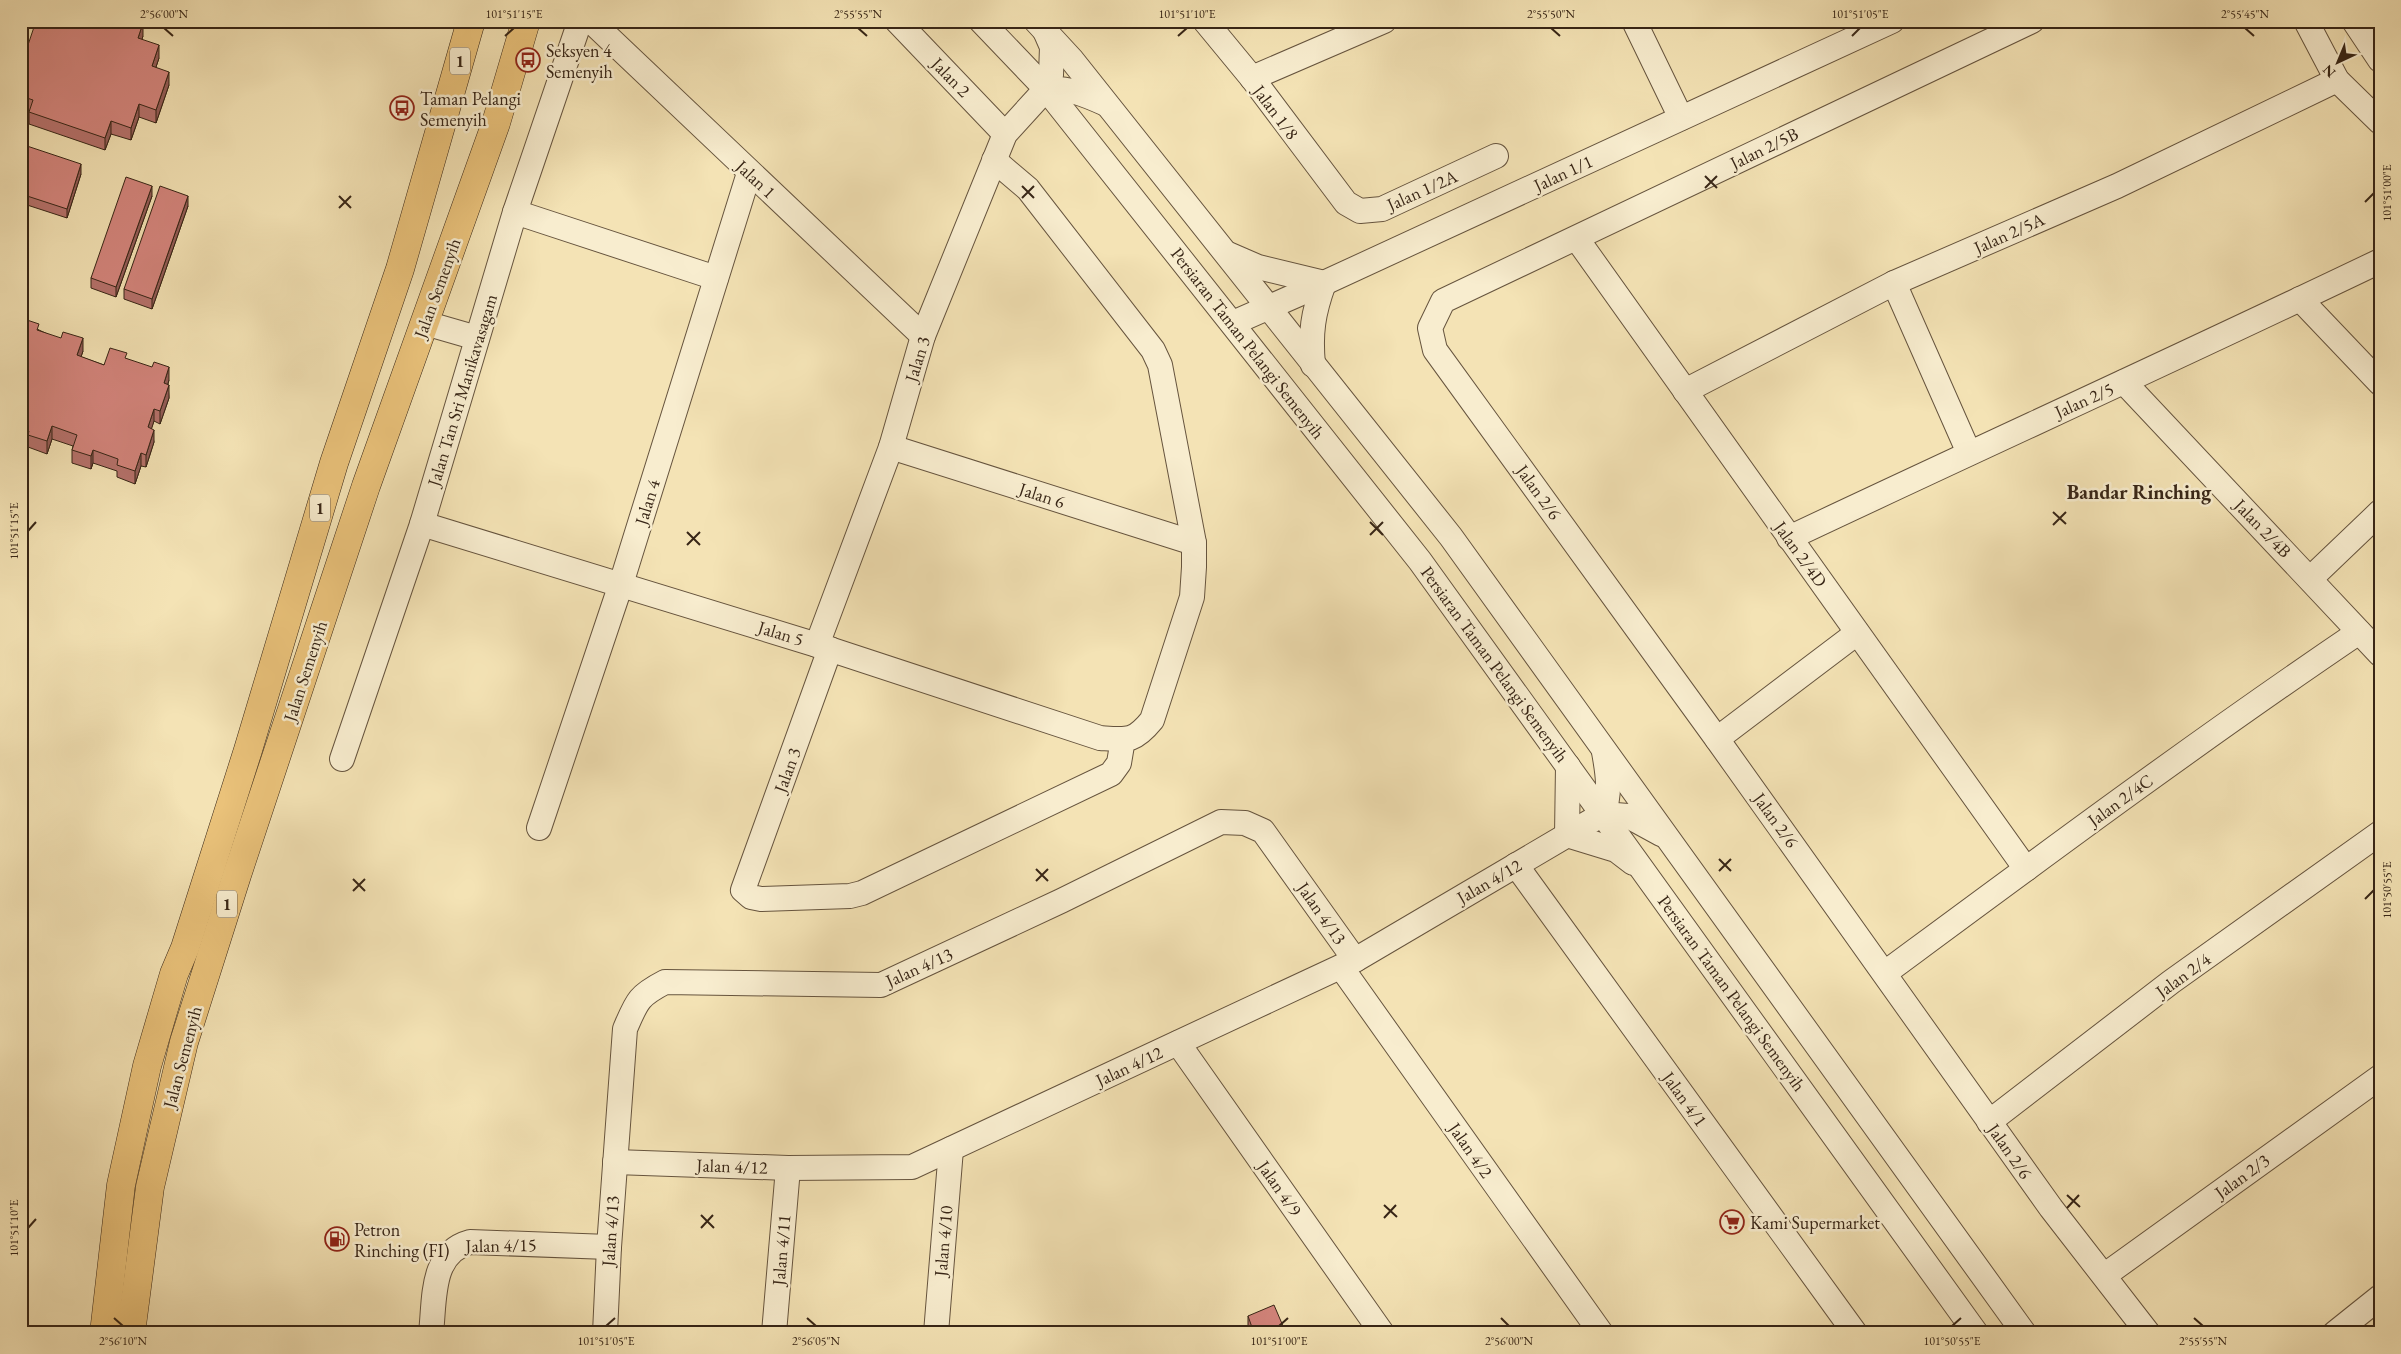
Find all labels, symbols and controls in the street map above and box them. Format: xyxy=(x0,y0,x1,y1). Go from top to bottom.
text: 2°56'00"N xyxy=(140,6,189,22)
text: 101°51'15"E xyxy=(486,6,543,22)
text: 2°55'55"N xyxy=(834,6,883,22)
text: 101°51'10"E xyxy=(1159,6,1216,22)
text: 2°55'50"N xyxy=(1527,6,1576,22)
text: 101°51'05"E xyxy=(1832,6,1889,22)
text: 2°55'45"N xyxy=(2221,6,2270,22)
north arrow xyxy=(2314,38,2364,88)
place label: Seksyen 4 Semenyih xyxy=(546,39,613,83)
bus stop icon: Seksyen 4 Semenyih xyxy=(515,47,541,73)
road number: 1 xyxy=(450,48,470,74)
street label: Jalan 2 xyxy=(925,51,976,102)
text: N xyxy=(2318,60,2339,82)
street label: Jalan 1/8 xyxy=(1247,79,1304,144)
place label: Taman Pelangi Semenyih xyxy=(420,87,522,131)
bus stop icon: Taman Pelangi Semenyih xyxy=(389,95,415,121)
street label: Jalan 2/5B xyxy=(1724,122,1802,175)
street label: Jalan 1/1 xyxy=(1528,149,1596,197)
street label: Jalan 1 xyxy=(730,153,781,203)
street label: Jalan 1/2A xyxy=(1381,164,1461,217)
text: 101°51'00"E xyxy=(2379,164,2395,221)
street label: Jalan 2/5A xyxy=(1968,207,2048,260)
street label: Jalan Semenyih xyxy=(408,235,466,343)
street label: Persiaran Taman Pelangi Semenyih xyxy=(1166,243,1330,443)
street label: Jalan Tan Sri Manikavasagam xyxy=(421,291,502,491)
street label: Jalan 3 xyxy=(899,333,935,387)
street label: Jalan 2/5 xyxy=(2049,377,2117,424)
street label: Jalan 2/6 xyxy=(1510,458,1567,524)
street label: Jalan 4 xyxy=(629,476,665,530)
street label: Jalan 6 xyxy=(1014,476,1068,513)
district label: Bandar Rinching xyxy=(2067,479,2212,505)
street label: Jalan 2/4B xyxy=(2228,492,2297,562)
road number: 1 xyxy=(310,494,330,522)
text: 101°51'15"E xyxy=(6,502,22,559)
street label: Jalan 2/4D xyxy=(1768,515,1833,591)
street label: Persiaran Taman Pelangi Semenyih xyxy=(1416,561,1574,767)
street label: Jalan 5 xyxy=(753,615,807,651)
street label: Jalan Semenyih xyxy=(277,618,332,726)
street label: Jalan 3 xyxy=(768,744,806,798)
street label: Jalan 2/4C xyxy=(2081,769,2157,833)
street label: Jalan 2/6 xyxy=(1747,786,1804,852)
street label: Jalan 4/12 xyxy=(1451,853,1526,910)
text: 101°50'55"E xyxy=(2379,861,2395,918)
street label: Jalan 4/13 xyxy=(1291,876,1352,949)
street label: Persiaran Taman Pelangi Semenyih xyxy=(1653,890,1811,1096)
road number: 1 xyxy=(217,891,237,918)
street label: Jalan 4/13 xyxy=(880,942,956,993)
street label: Jalan 2/4 xyxy=(2149,947,2215,1004)
street label: Jalan Semenyih xyxy=(157,1003,207,1112)
street label: Jalan 4/12 xyxy=(1090,1040,1166,1092)
street label: Jalan 4/1 xyxy=(1656,1065,1713,1131)
street label: Jalan 4/2 xyxy=(1443,1116,1499,1182)
street label: Jalan 2/6 xyxy=(1982,1117,2038,1183)
street label: Jalan 2/3 xyxy=(2208,1148,2274,1205)
street label: Jalan 4/12 xyxy=(694,1153,768,1179)
street label: Jalan 4/9 xyxy=(1252,1154,1308,1220)
street label: Jalan 4/13 xyxy=(596,1195,624,1269)
text: 101°51'10"E xyxy=(6,1199,22,1256)
street label: Jalan 4/10 xyxy=(928,1204,958,1279)
supermarket icon: Kami Supermarket xyxy=(1719,1209,1745,1235)
place label: Kami Supermarket xyxy=(1750,1211,1880,1234)
street label: Jalan 4/11 xyxy=(766,1214,796,1288)
place label: Petron Rinching (FI) xyxy=(354,1218,449,1262)
fuel station icon: Petron Rinching (FI) xyxy=(324,1226,350,1252)
street label: Jalan 4/15 xyxy=(463,1233,537,1257)
text: 2°56'10"N xyxy=(99,1333,148,1349)
text: 101°51'05"E xyxy=(578,1333,635,1349)
text: 2°56'05"N xyxy=(792,1333,841,1349)
text: 101°51'00"E xyxy=(1251,1333,1308,1349)
text: 2°56'00"N xyxy=(1485,1333,1534,1349)
text: 101°50'55"E xyxy=(1924,1333,1981,1349)
text: 2°55'55"N xyxy=(2179,1333,2228,1349)

